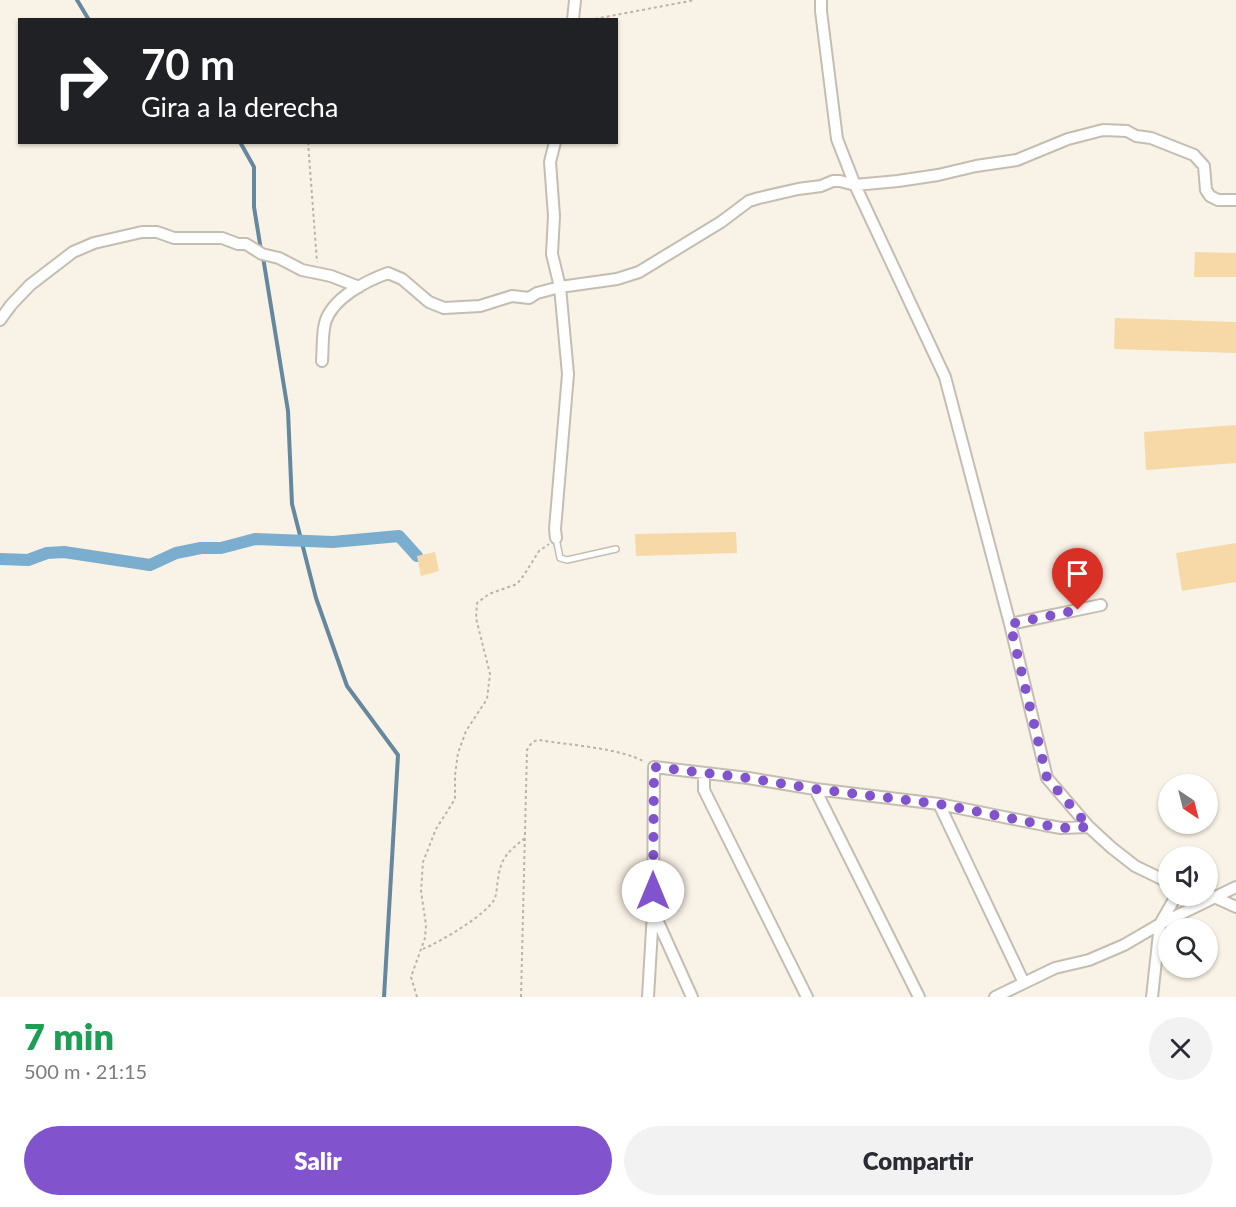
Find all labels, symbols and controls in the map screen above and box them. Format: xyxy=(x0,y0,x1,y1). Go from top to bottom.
text: 70 m xyxy=(141,39,235,89)
icon: right xyxy=(42,42,120,120)
text: Gira a la derecha xyxy=(141,90,338,123)
pin xyxy=(1052,548,1103,610)
icon: arrive xyxy=(1061,557,1094,590)
north arrow xyxy=(1158,774,1218,834)
map controls xyxy=(1158,774,1218,978)
button: sound xyxy=(1158,846,1218,906)
position arrow xyxy=(621,859,685,923)
button: search xyxy=(1158,918,1218,978)
text: 7 min xyxy=(24,1014,114,1058)
button: close xyxy=(1149,1017,1212,1080)
text: 500 m · 21:15 xyxy=(24,1059,147,1083)
button: Salir xyxy=(24,1126,612,1195)
button: Compartir xyxy=(624,1126,1212,1195)

